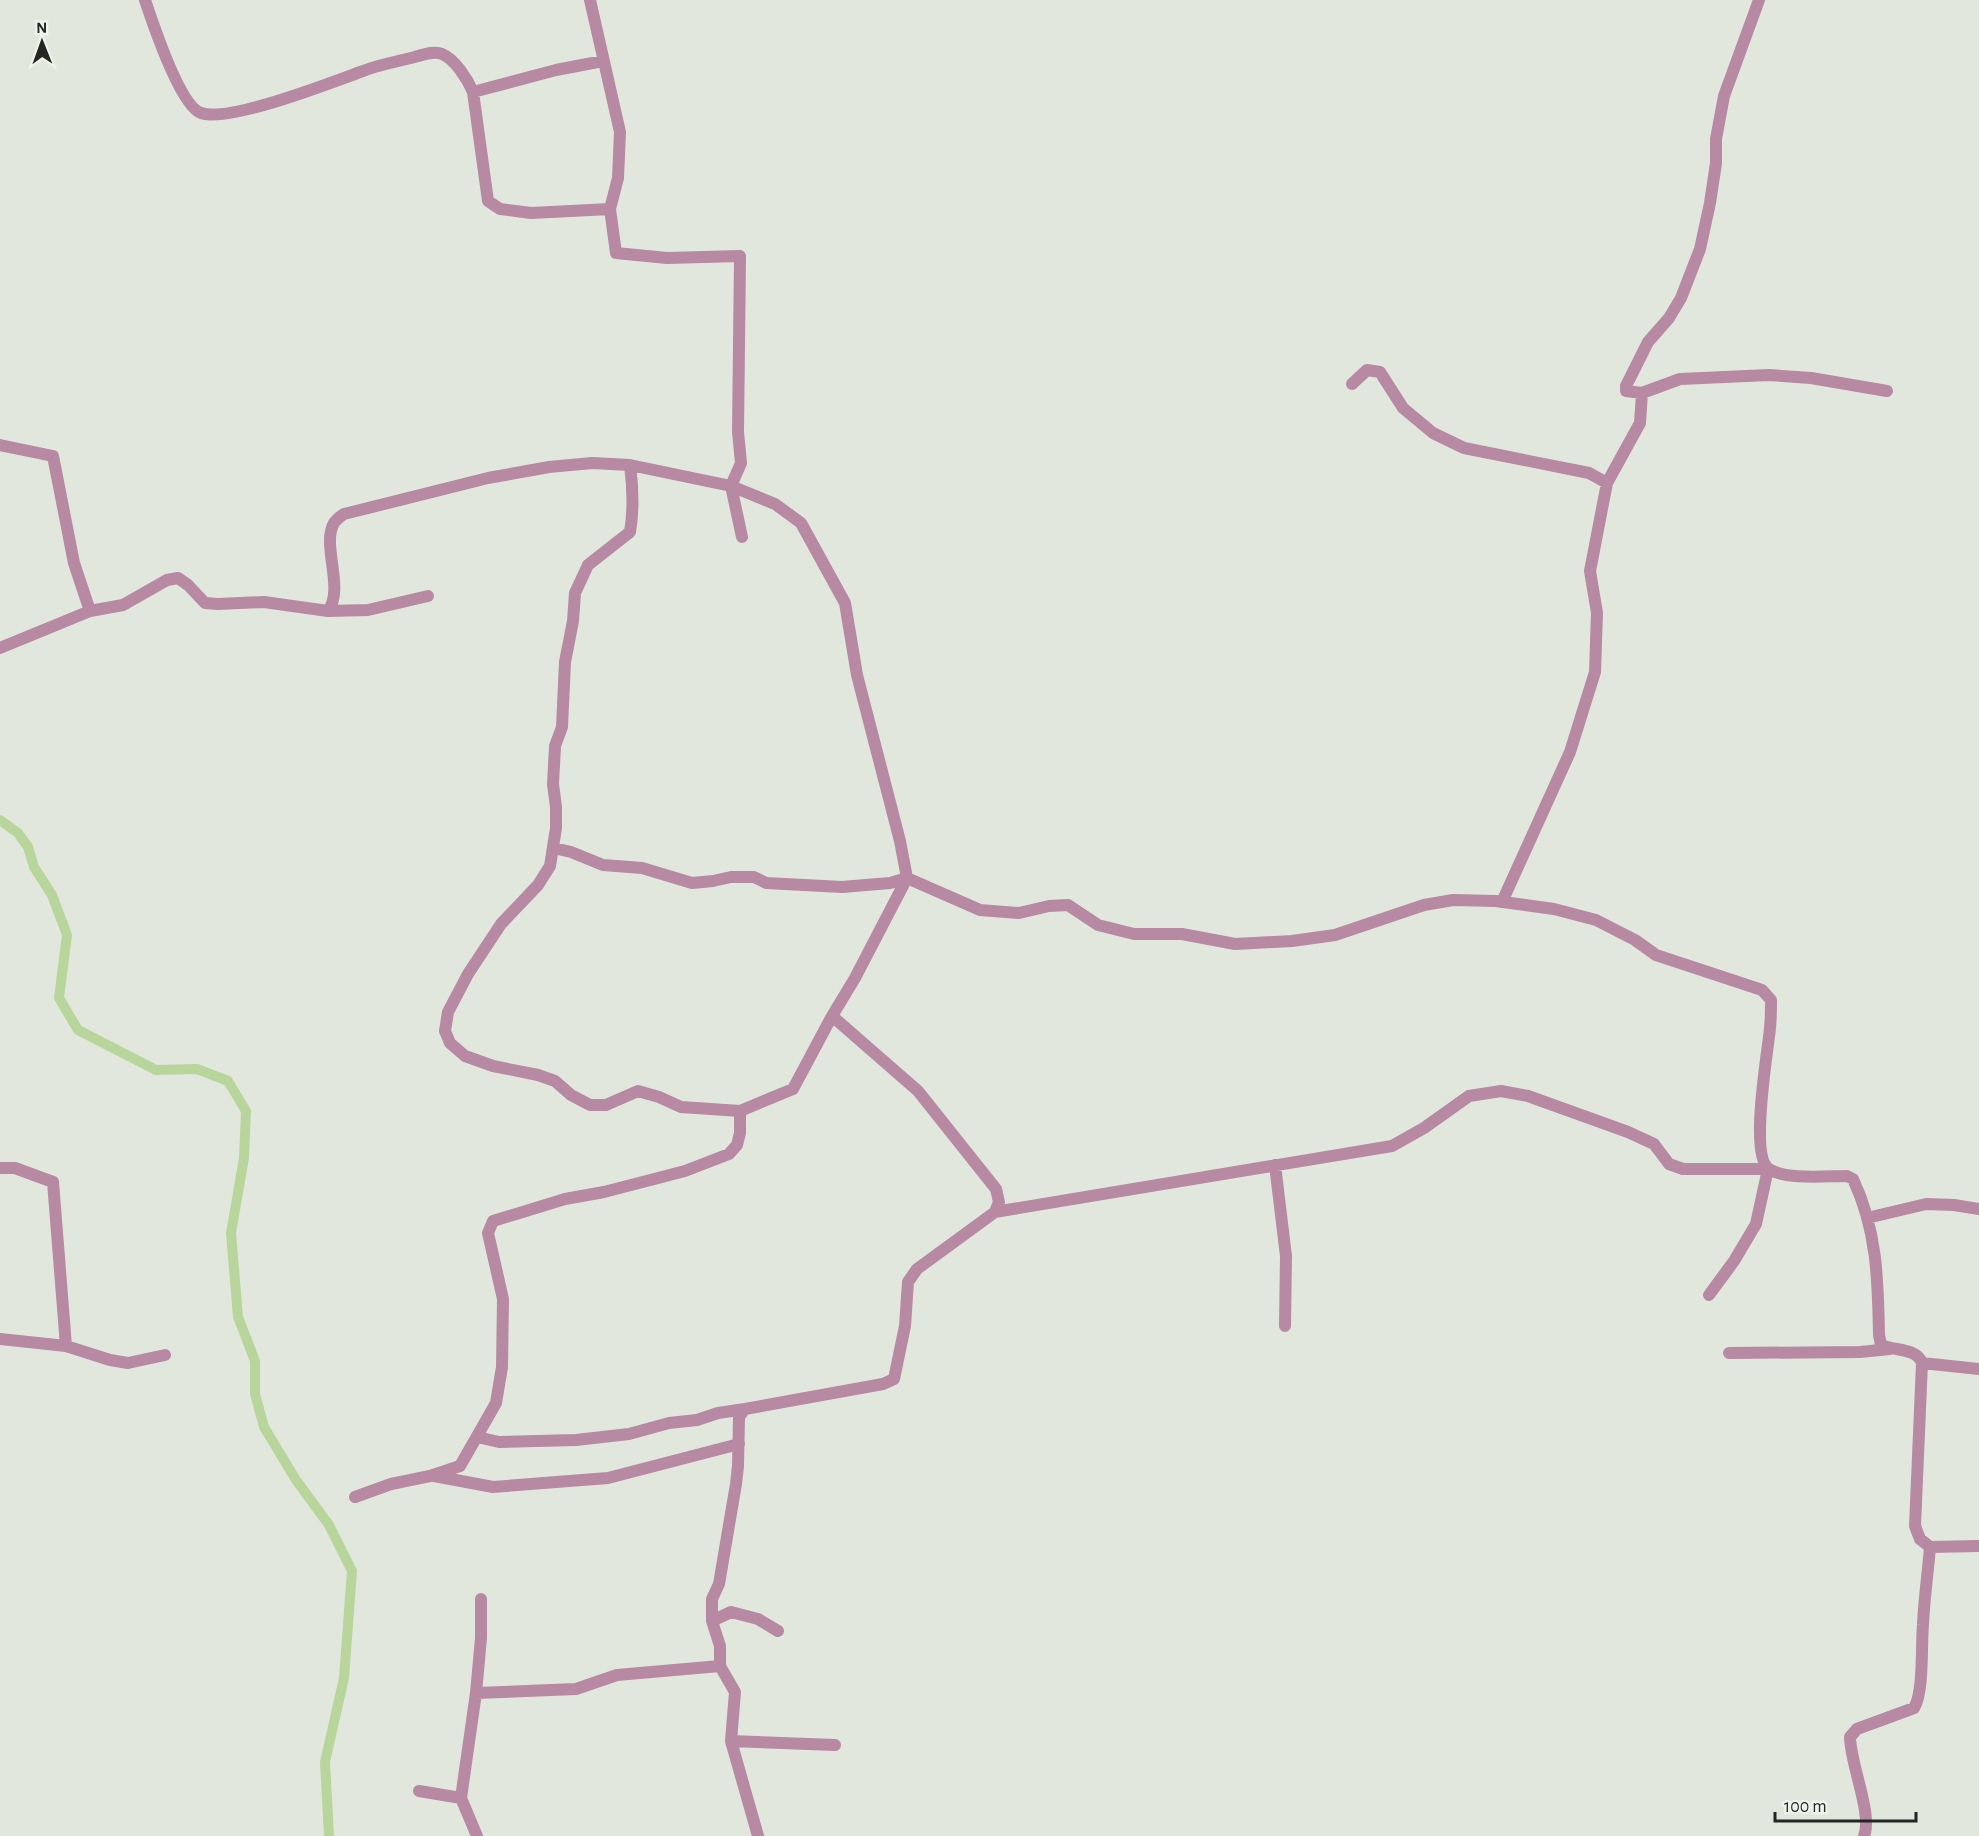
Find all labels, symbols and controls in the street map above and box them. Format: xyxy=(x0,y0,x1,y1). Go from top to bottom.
north arrow xyxy=(12,12,72,72)
text: N xyxy=(36,20,47,36)
scale bar xyxy=(1775,1785,1916,1823)
text: 100 m xyxy=(1784,1798,1827,1816)

